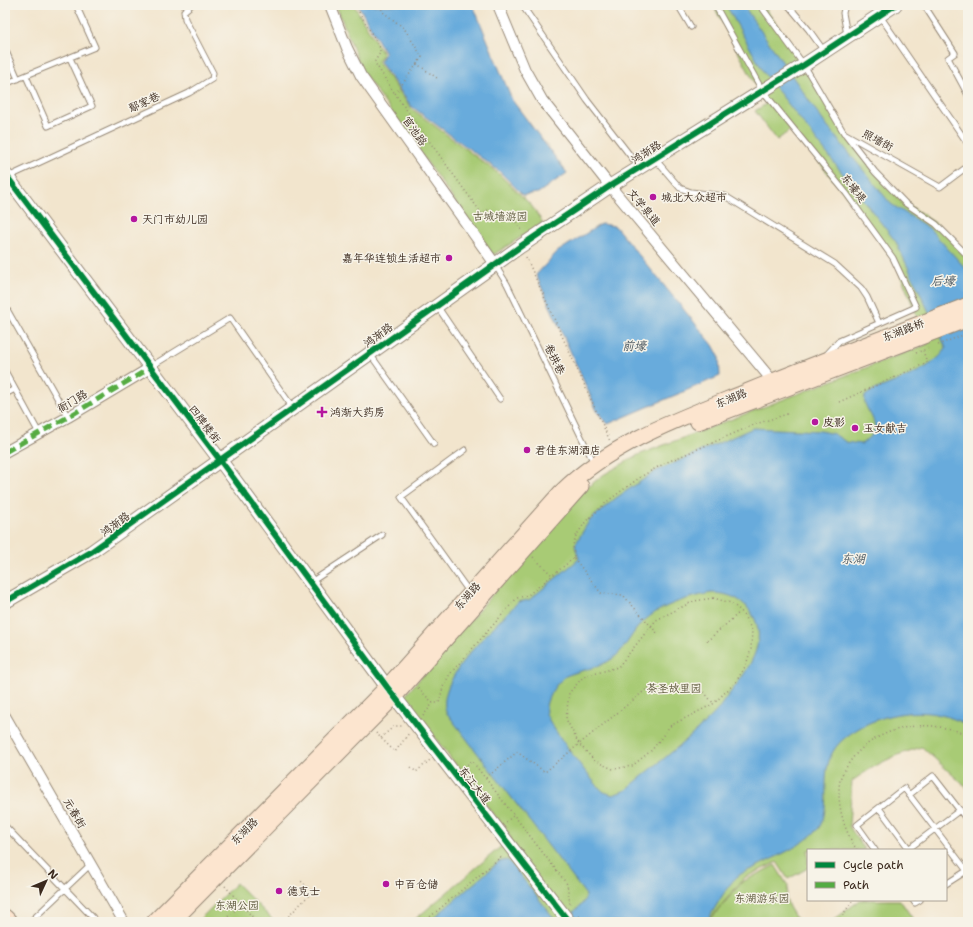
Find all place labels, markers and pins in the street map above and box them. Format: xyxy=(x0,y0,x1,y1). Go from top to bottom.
place label: 城北大众超市 xyxy=(661,190,727,205)
marker: 城北大众超市 xyxy=(648,192,658,202)
place label: 天门市幼儿园 xyxy=(142,212,208,227)
marker: 天门市幼儿园 xyxy=(129,214,139,224)
place label: 嘉年华连锁生活超市 xyxy=(342,251,441,266)
marker: 嘉年华连锁生活超市 xyxy=(444,253,454,263)
place label: 鸿渐大药房 xyxy=(330,405,385,420)
marker: 鸿渐大药房 xyxy=(317,407,327,417)
place label: 皮影 xyxy=(823,415,845,430)
marker: 皮影 xyxy=(810,417,820,427)
place label: 玉女献吉 xyxy=(863,421,907,436)
marker: 玉女献吉 xyxy=(850,423,860,433)
place label: 君佳东湖酒店 xyxy=(535,443,601,458)
marker: 君佳东湖酒店 xyxy=(522,445,532,455)
place label: 中百仓储 xyxy=(394,877,438,892)
marker: 中百仓储 xyxy=(381,879,391,889)
place label: 德克士 xyxy=(287,884,320,899)
marker: 德克士 xyxy=(274,886,284,896)

